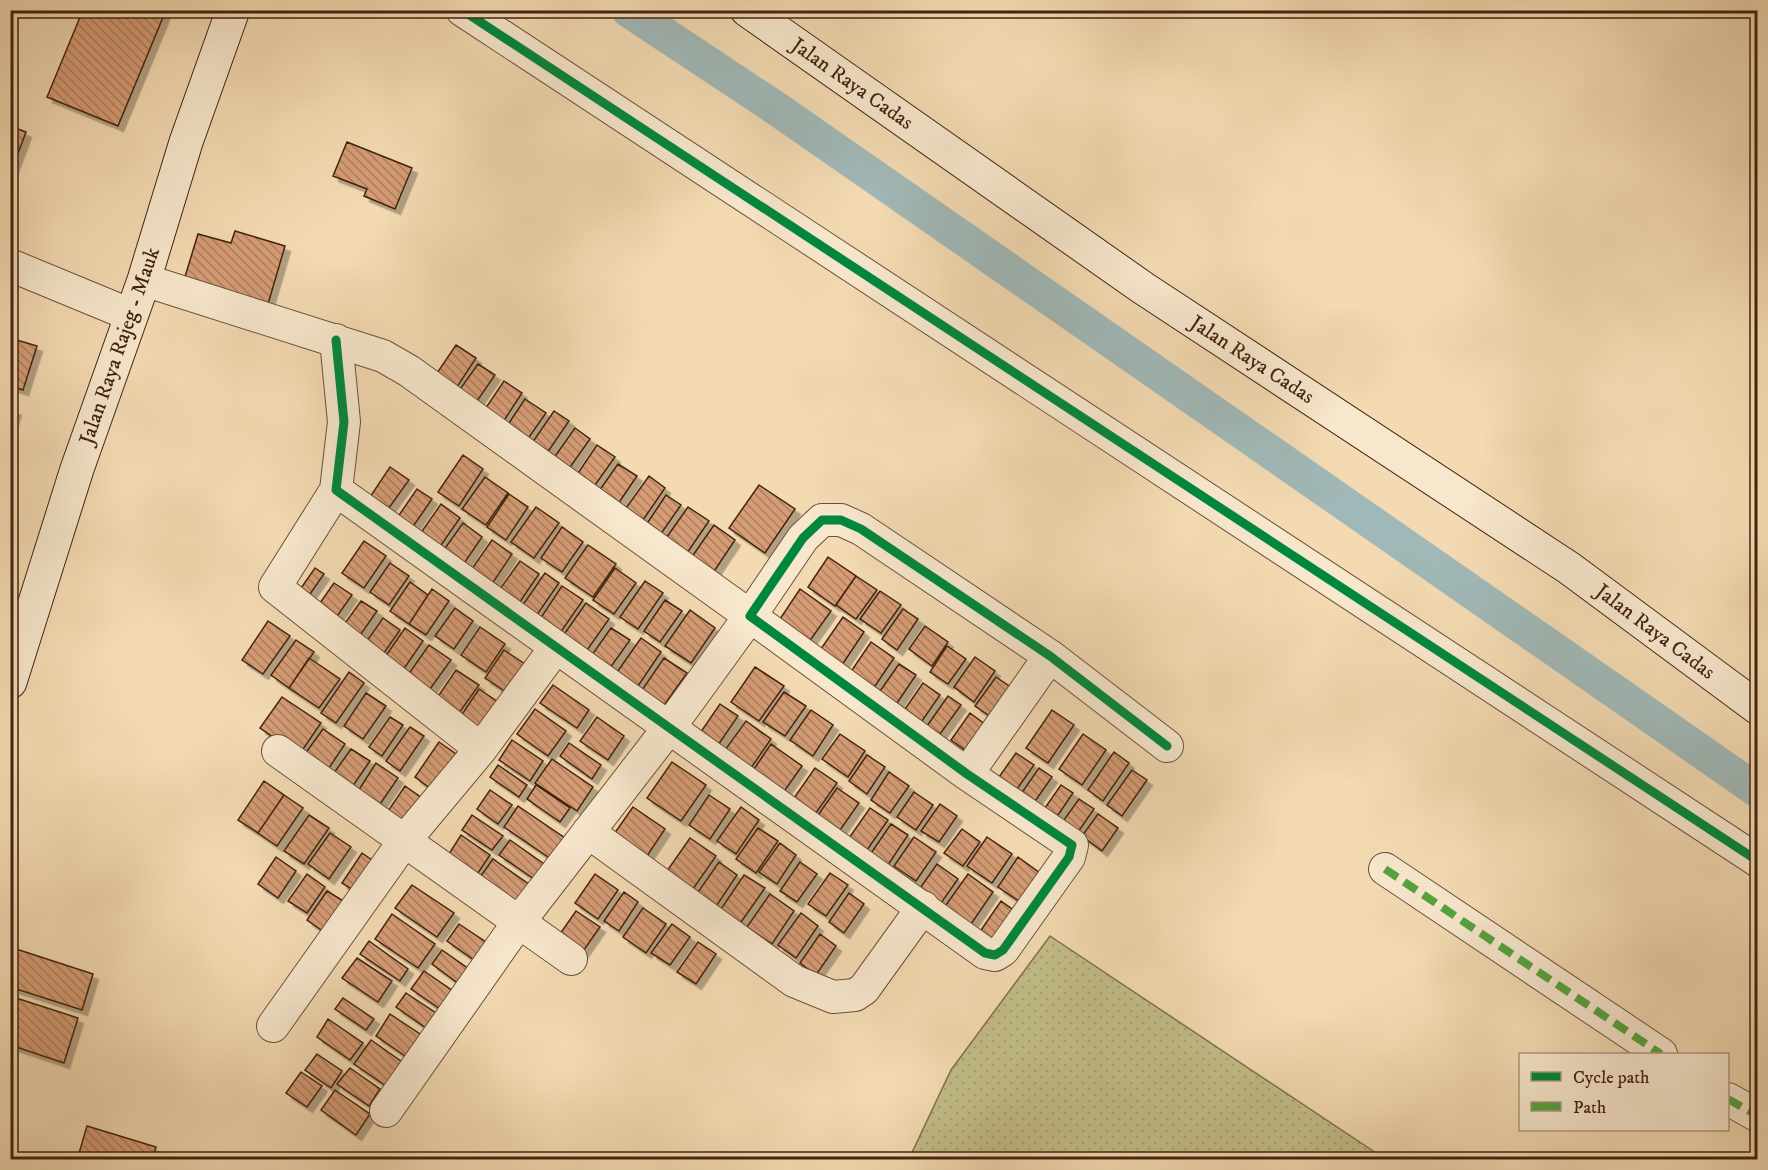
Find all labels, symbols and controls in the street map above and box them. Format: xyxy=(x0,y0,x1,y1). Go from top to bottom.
street label: Jalan Raya Cadas xyxy=(784,31,918,136)
street label: Jalan Raya Rajeg - Mauk xyxy=(73,243,166,450)
street label: Jalan Raya Cadas xyxy=(1183,309,1319,410)
street label: Jalan Raya Cadas xyxy=(1588,577,1720,685)
legend xyxy=(1519,1053,1729,1131)
text: Cycle path xyxy=(1573,1067,1650,1089)
text: Path xyxy=(1573,1097,1607,1119)

